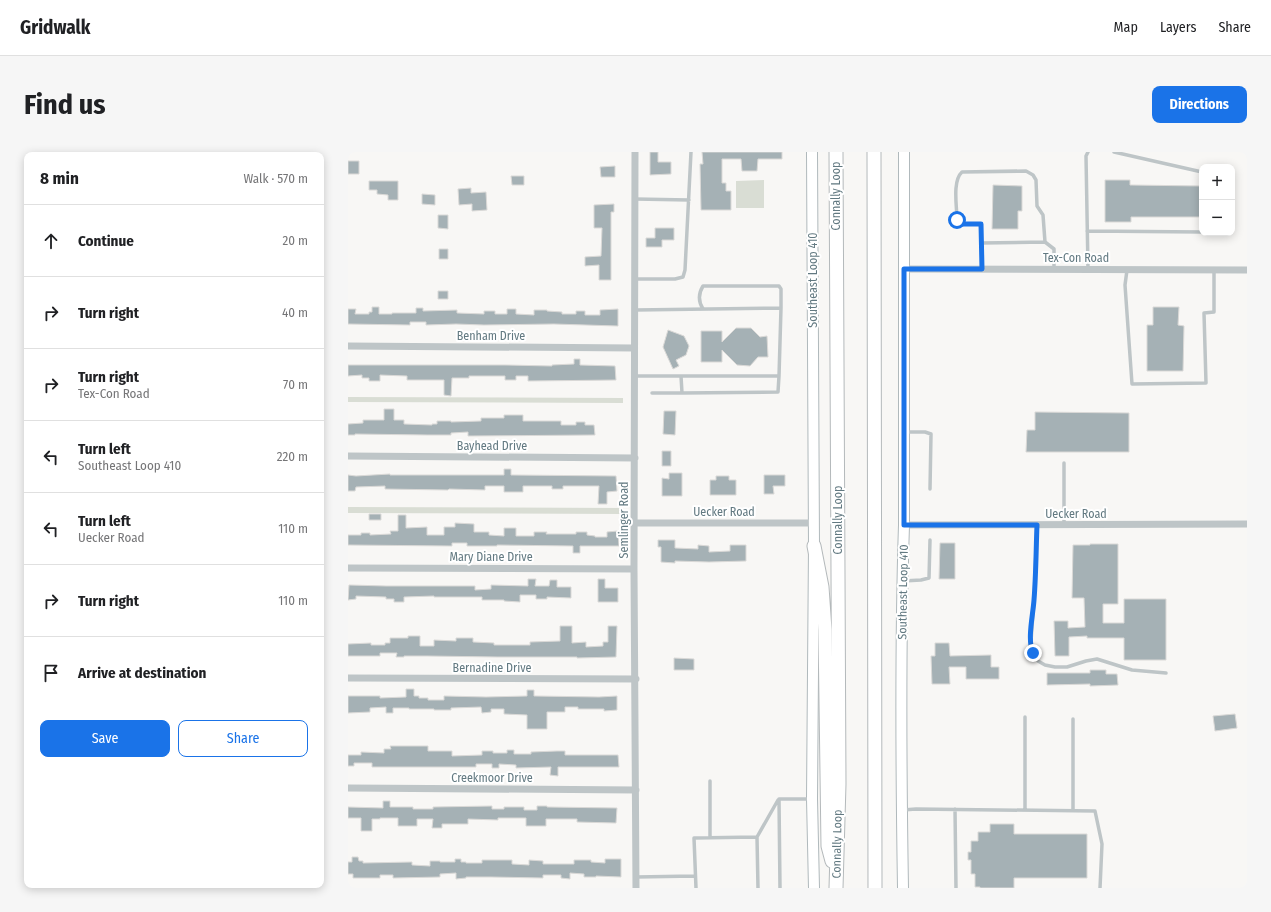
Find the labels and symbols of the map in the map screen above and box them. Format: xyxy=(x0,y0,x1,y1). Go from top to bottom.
street label: Connally Loop xyxy=(829,161,843,231)
route start xyxy=(948,211,966,229)
street label: Southeast Loop 410 xyxy=(806,232,820,328)
street label: Tex-Con Road xyxy=(1043,251,1109,265)
street label: Benham Drive xyxy=(457,329,525,343)
street label: Bayhead Drive xyxy=(457,439,527,453)
street label: Semlinger Road xyxy=(617,482,631,558)
street label: Connally Loop xyxy=(831,485,845,555)
street label: Uecker Road xyxy=(693,505,755,519)
street label: Uecker Road xyxy=(1045,507,1107,521)
street label: Southeast Loop 410 xyxy=(895,544,911,640)
street label: Mary Diane Drive xyxy=(449,550,533,564)
route end xyxy=(1024,644,1042,662)
street label: Bernadine Drive xyxy=(453,661,531,675)
street label: Creekmoor Drive xyxy=(451,771,533,785)
street label: Connally Loop xyxy=(829,809,845,879)

